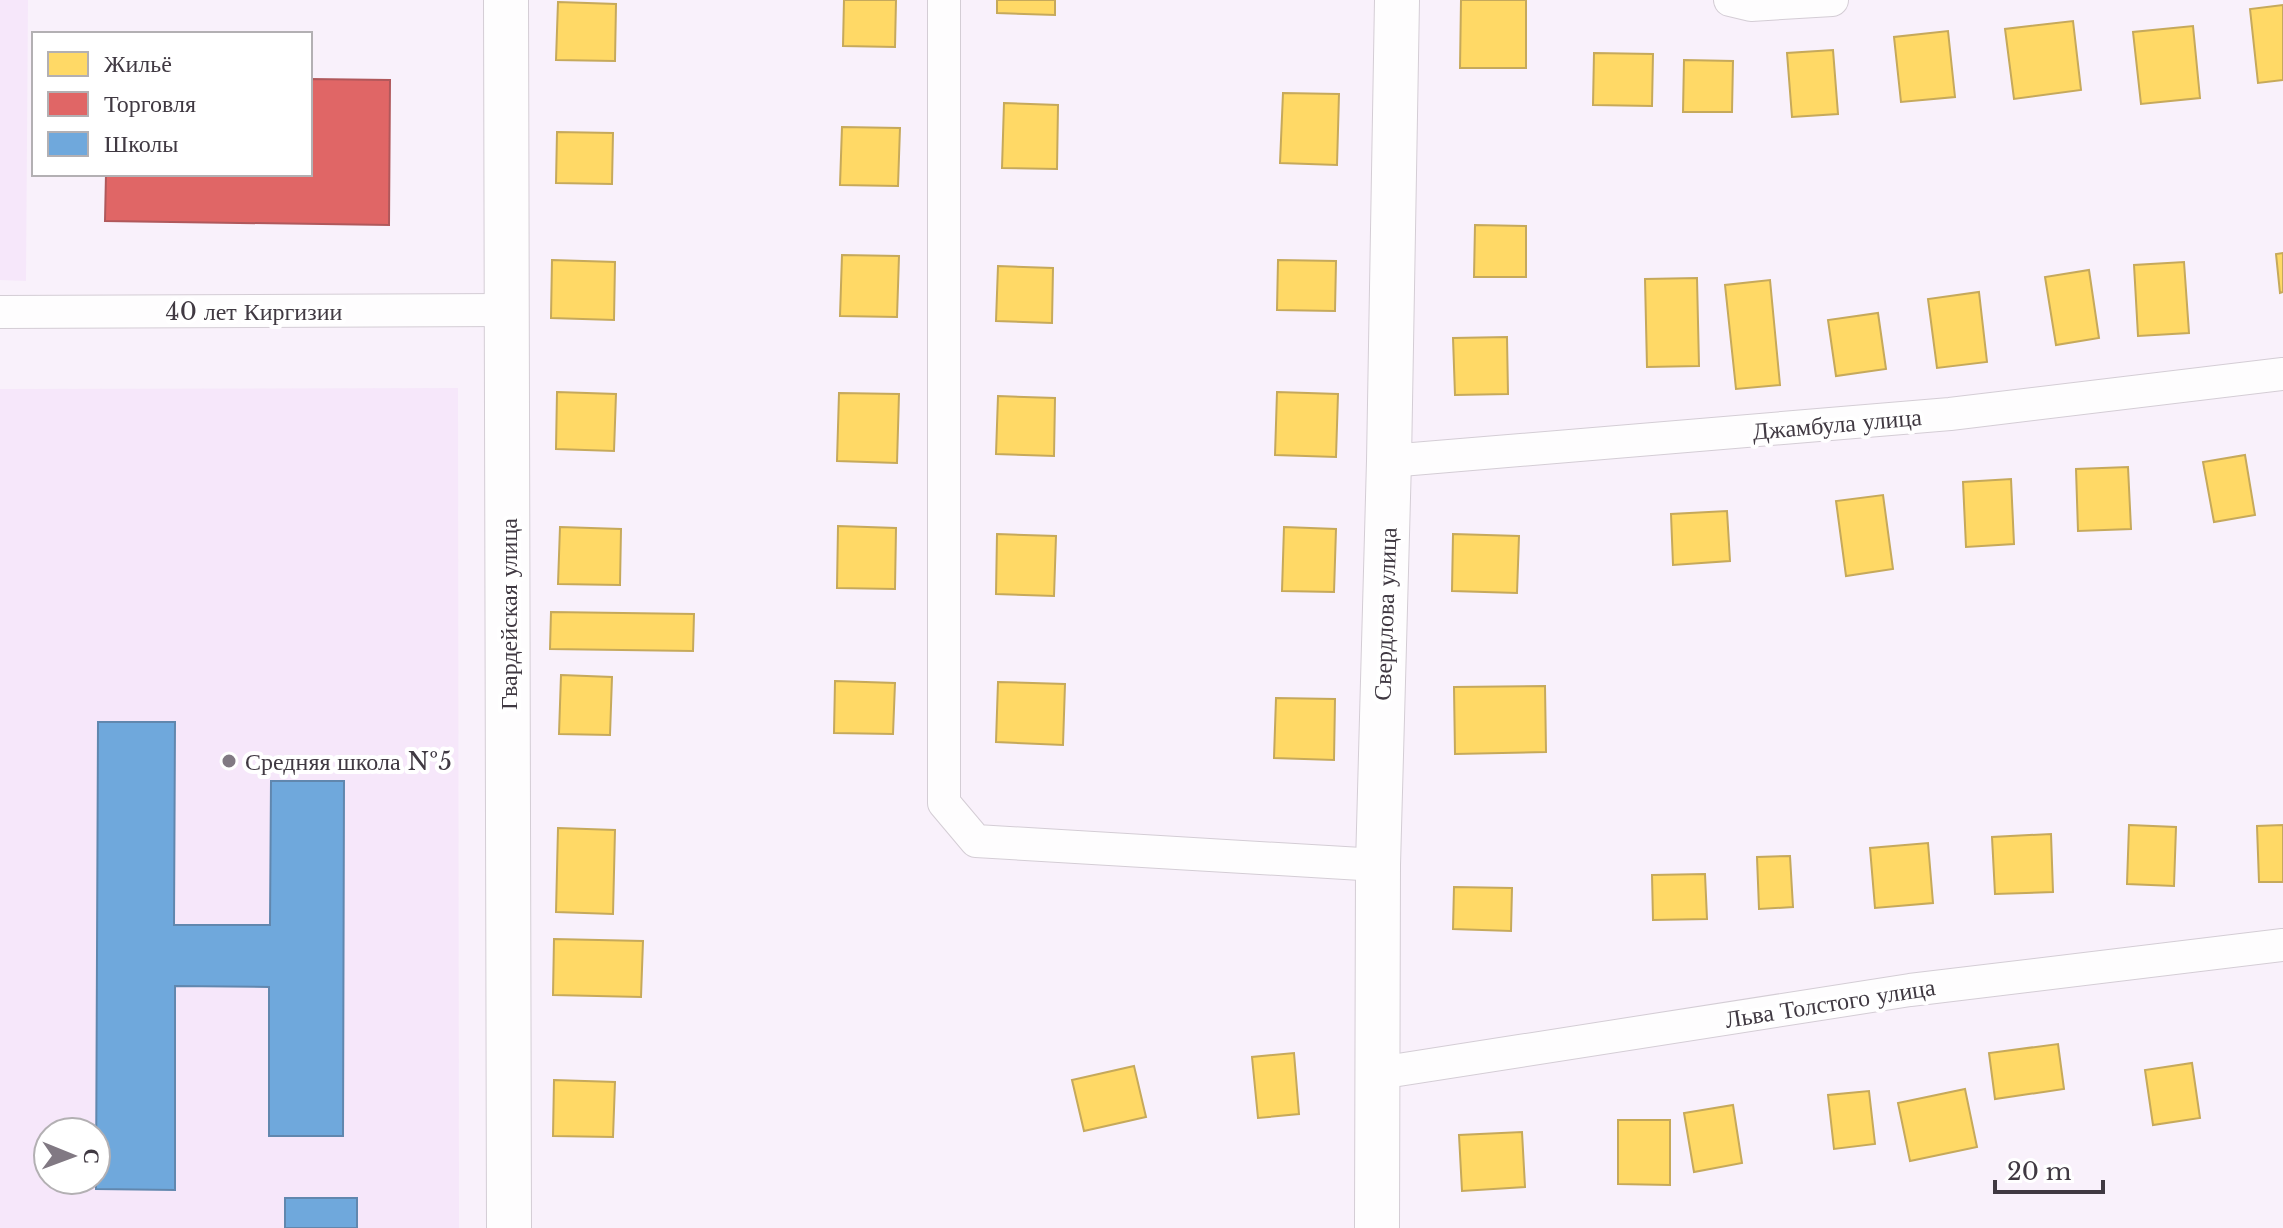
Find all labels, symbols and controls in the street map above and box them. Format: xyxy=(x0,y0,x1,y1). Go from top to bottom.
legend xyxy=(32,32,312,176)
text: Жильё xyxy=(104,49,172,78)
text: Торговля xyxy=(104,89,196,118)
text: Школы xyxy=(104,129,178,158)
street label: 40 лет Киргизии xyxy=(166,297,343,326)
street label: Джамбула улица xyxy=(1751,402,1923,446)
street label: Гвардейская улица xyxy=(494,518,523,710)
street label: Свердлова улица xyxy=(1367,526,1403,701)
place label: Средняя школа №5 xyxy=(245,747,452,776)
marker: Средняя школа №5 xyxy=(220,752,238,770)
street label: Льва Толстого улица xyxy=(1723,972,1938,1034)
north arrow xyxy=(32,1116,112,1196)
scale bar xyxy=(1995,1144,2103,1194)
text: С xyxy=(78,1148,105,1165)
text: 20 m xyxy=(2007,1157,2072,1186)

